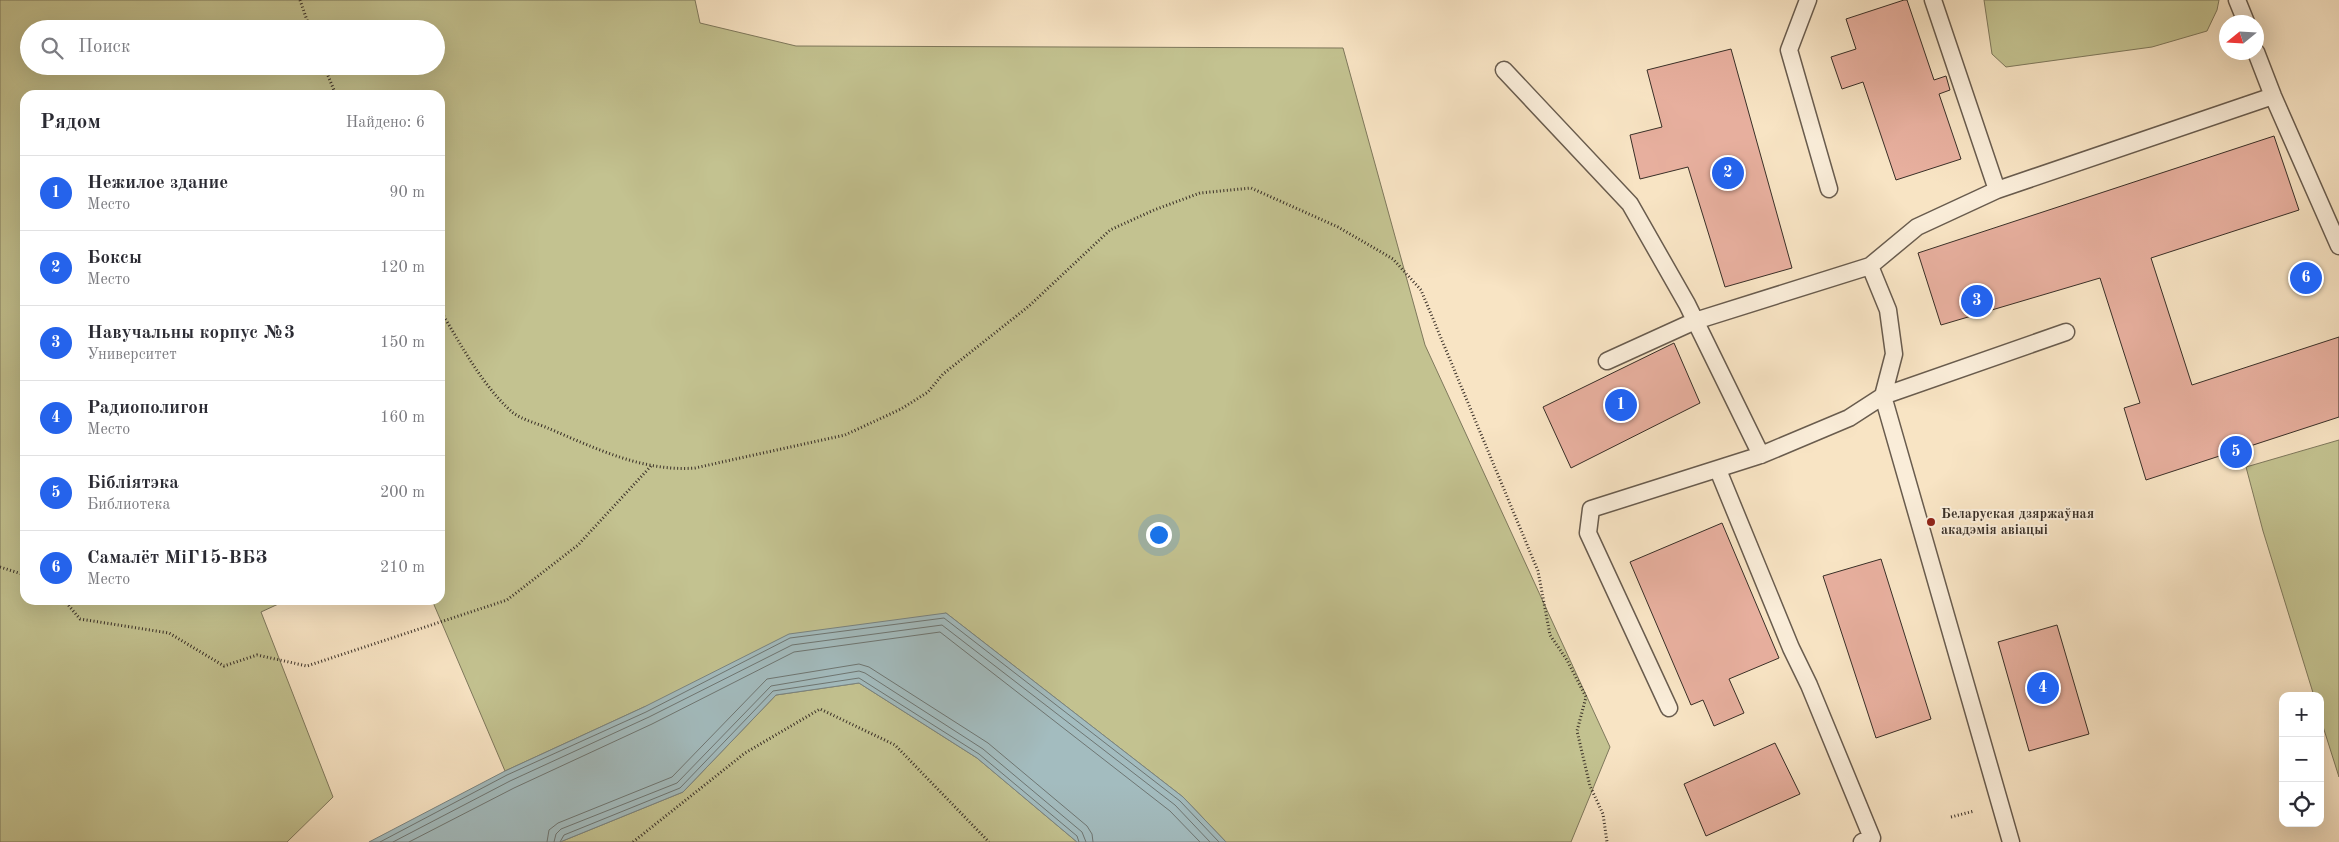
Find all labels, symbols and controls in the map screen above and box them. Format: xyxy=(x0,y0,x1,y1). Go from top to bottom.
north arrow xyxy=(2219,15,2264,60)
search box xyxy=(20,20,445,75)
icon: search xyxy=(38,34,66,62)
text: Поиск xyxy=(78,38,130,57)
text: Рядом xyxy=(40,112,101,133)
text: Найдено: 6 xyxy=(346,115,425,131)
pin: 2 xyxy=(1712,154,1744,192)
text: Нежилое здание xyxy=(87,174,228,193)
text: 1 xyxy=(51,185,61,201)
text: 90 m xyxy=(389,185,425,201)
text: Место xyxy=(87,197,130,213)
text: Боксы xyxy=(87,249,142,268)
pin: 6 xyxy=(2290,259,2322,297)
text: 2 xyxy=(51,260,61,276)
text: 120 m xyxy=(380,260,425,276)
text: Место xyxy=(87,272,130,288)
pin: 3 xyxy=(1961,282,1993,320)
text: Навучальны корпус №3 xyxy=(87,324,295,343)
text: 3 xyxy=(51,335,61,351)
text: 150 m xyxy=(380,335,425,351)
text: Университет xyxy=(87,347,177,363)
pin: 1 xyxy=(1605,386,1637,424)
text: Радиополигон xyxy=(87,399,209,418)
text: 4 xyxy=(51,410,61,426)
text: 160 m xyxy=(380,410,425,426)
text: Место xyxy=(87,422,130,438)
pin: 5 xyxy=(2220,433,2252,471)
text: Бібліятэка xyxy=(87,474,179,493)
text: 5 xyxy=(51,485,61,501)
text: 200 m xyxy=(380,485,425,501)
text: Библиотека xyxy=(87,497,170,513)
place label: Беларуская дзяржаўная акадэмія авіацыі xyxy=(1941,507,2094,537)
marker: Беларуская дзяржаўная акадэмія авіацыі xyxy=(1925,516,1937,528)
your location xyxy=(1146,522,1172,548)
text: Самалёт МіГ15-ВБЗ xyxy=(87,549,267,568)
text: 6 xyxy=(51,560,61,576)
text: 210 m xyxy=(380,560,425,576)
text: Место xyxy=(87,572,130,588)
pin: 4 xyxy=(2027,669,2059,707)
map controls xyxy=(2279,692,2324,827)
button: + xyxy=(2279,692,2324,737)
button: − xyxy=(2279,737,2324,782)
button: locate xyxy=(2279,782,2324,827)

